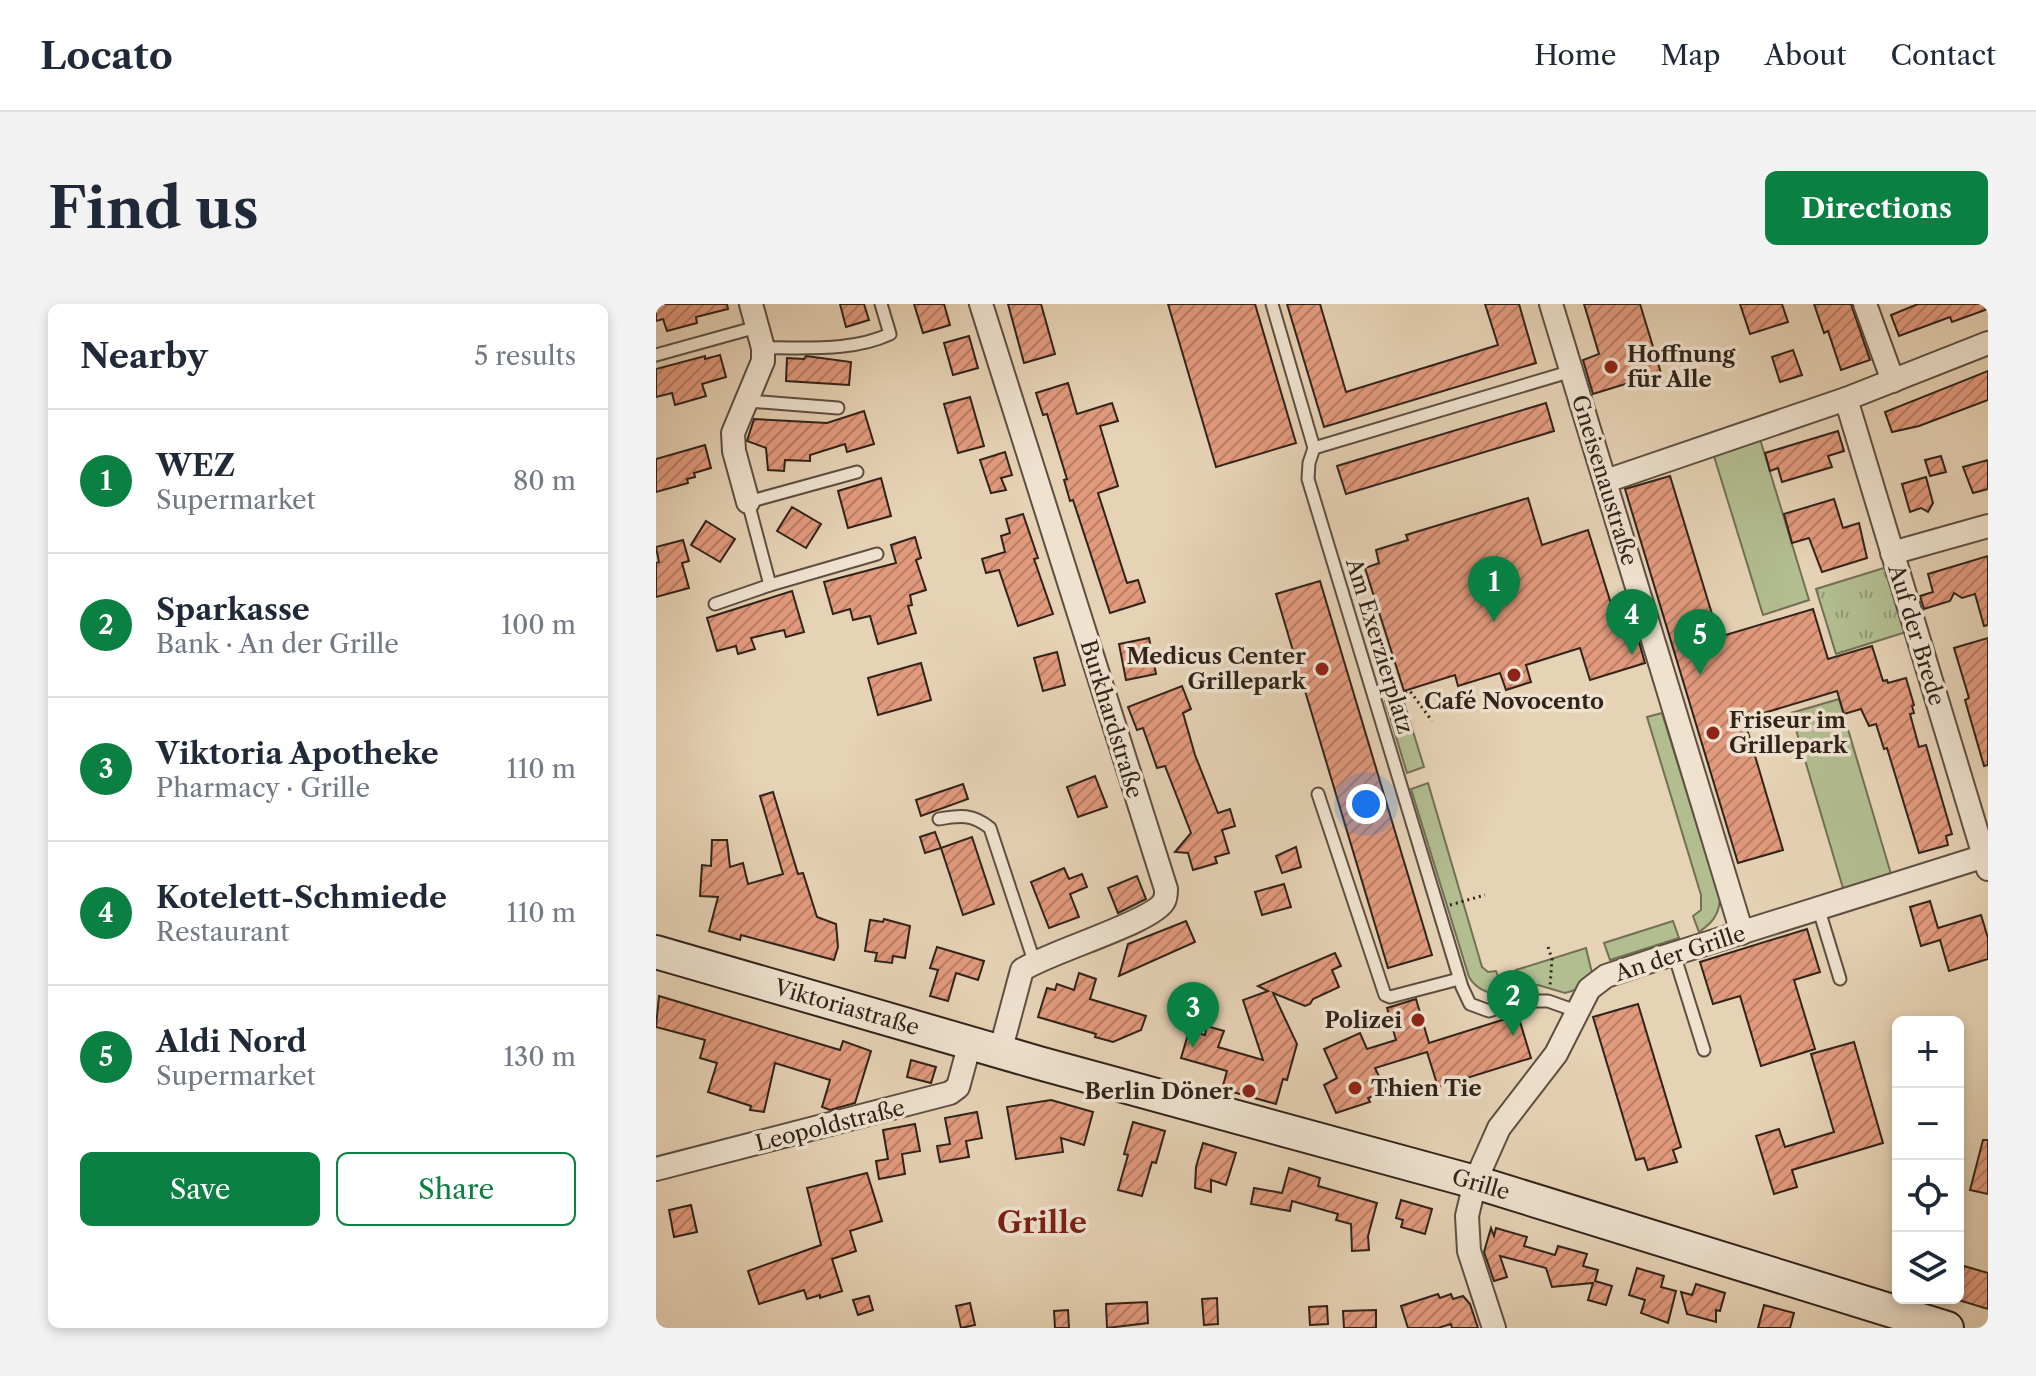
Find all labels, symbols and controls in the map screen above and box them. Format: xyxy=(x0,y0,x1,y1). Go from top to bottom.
text: Locato xyxy=(40,32,173,79)
text: Home xyxy=(1534,38,1616,72)
text: Map xyxy=(1660,38,1720,72)
text: About xyxy=(1764,38,1846,72)
text: Contact xyxy=(1890,38,1996,72)
button: Directions xyxy=(1765,171,1988,245)
text: Find us xyxy=(48,174,259,243)
text: Nearby xyxy=(80,335,208,377)
text: 5 results xyxy=(474,340,576,372)
place label: Hoffnung für Alle xyxy=(1627,341,1737,393)
marker: Hoffnung für Alle xyxy=(1602,358,1620,376)
street label: Gneisenaustraße xyxy=(1566,392,1643,569)
text: WEZ xyxy=(156,447,235,484)
text: 1 xyxy=(100,465,112,497)
text: 80 m xyxy=(513,465,576,497)
text: Supermarket xyxy=(156,484,316,516)
street label: Am Exerzierplatz xyxy=(1340,554,1419,737)
pin: 1 xyxy=(1468,556,1520,622)
street label: Auf der Brede xyxy=(1882,560,1951,709)
pin: 4 xyxy=(1606,589,1658,655)
text: Sparkasse xyxy=(156,591,310,628)
text: 2 xyxy=(98,609,114,641)
text: 100 m xyxy=(501,609,576,641)
pin: 5 xyxy=(1674,609,1726,675)
text: Bank · An der Grille xyxy=(156,628,399,660)
street label: Burkhardstraße xyxy=(1075,637,1148,802)
place label: Medicus Center Grillepark xyxy=(1126,643,1307,695)
marker: Medicus Center Grillepark xyxy=(1313,660,1331,678)
marker: Café Novocento xyxy=(1505,666,1523,684)
place label: Café Novocento xyxy=(1424,688,1604,715)
place label: Friseur im Grillepark xyxy=(1729,707,1848,759)
marker: Friseur im Grillepark xyxy=(1704,724,1722,742)
text: Viktoria Apotheke xyxy=(156,735,439,772)
text: 3 xyxy=(99,753,113,785)
text: 110 m xyxy=(507,753,576,785)
text: Pharmacy · Grille xyxy=(156,772,370,804)
your location xyxy=(1346,784,1386,824)
text: Kotelett-Schmiede xyxy=(156,879,447,916)
text: 4 xyxy=(98,897,114,929)
text: 110 m xyxy=(507,897,576,929)
text: Restaurant xyxy=(156,916,290,948)
street label: An der Grille xyxy=(1611,920,1749,988)
pin: 2 xyxy=(1487,970,1539,1036)
street label: Viktoriastraße xyxy=(770,974,922,1041)
pin: 3 xyxy=(1167,982,1219,1048)
place label: Polizei xyxy=(1324,1007,1402,1034)
marker: Polizei xyxy=(1409,1011,1427,1029)
map controls xyxy=(1892,1016,1964,1304)
button: + xyxy=(1892,1016,1964,1088)
text: Aldi Nord xyxy=(156,1023,307,1060)
text: 5 xyxy=(99,1041,113,1073)
text: 130 m xyxy=(503,1041,576,1073)
text: Supermarket xyxy=(156,1060,316,1092)
place label: Thien Tie xyxy=(1371,1075,1482,1102)
place label: Berlin Döner xyxy=(1084,1078,1233,1105)
marker: Thien Tie xyxy=(1346,1079,1364,1097)
marker: Berlin Döner xyxy=(1240,1082,1258,1100)
button: − xyxy=(1892,1088,1964,1160)
street label: Leopoldstraße xyxy=(753,1094,908,1157)
button: Save xyxy=(80,1152,320,1226)
button: Share xyxy=(336,1152,576,1226)
button: locate xyxy=(1892,1160,1964,1232)
street label: Grille xyxy=(1449,1163,1513,1206)
district label: Grille xyxy=(997,1204,1087,1241)
button: layers xyxy=(1892,1232,1964,1304)

